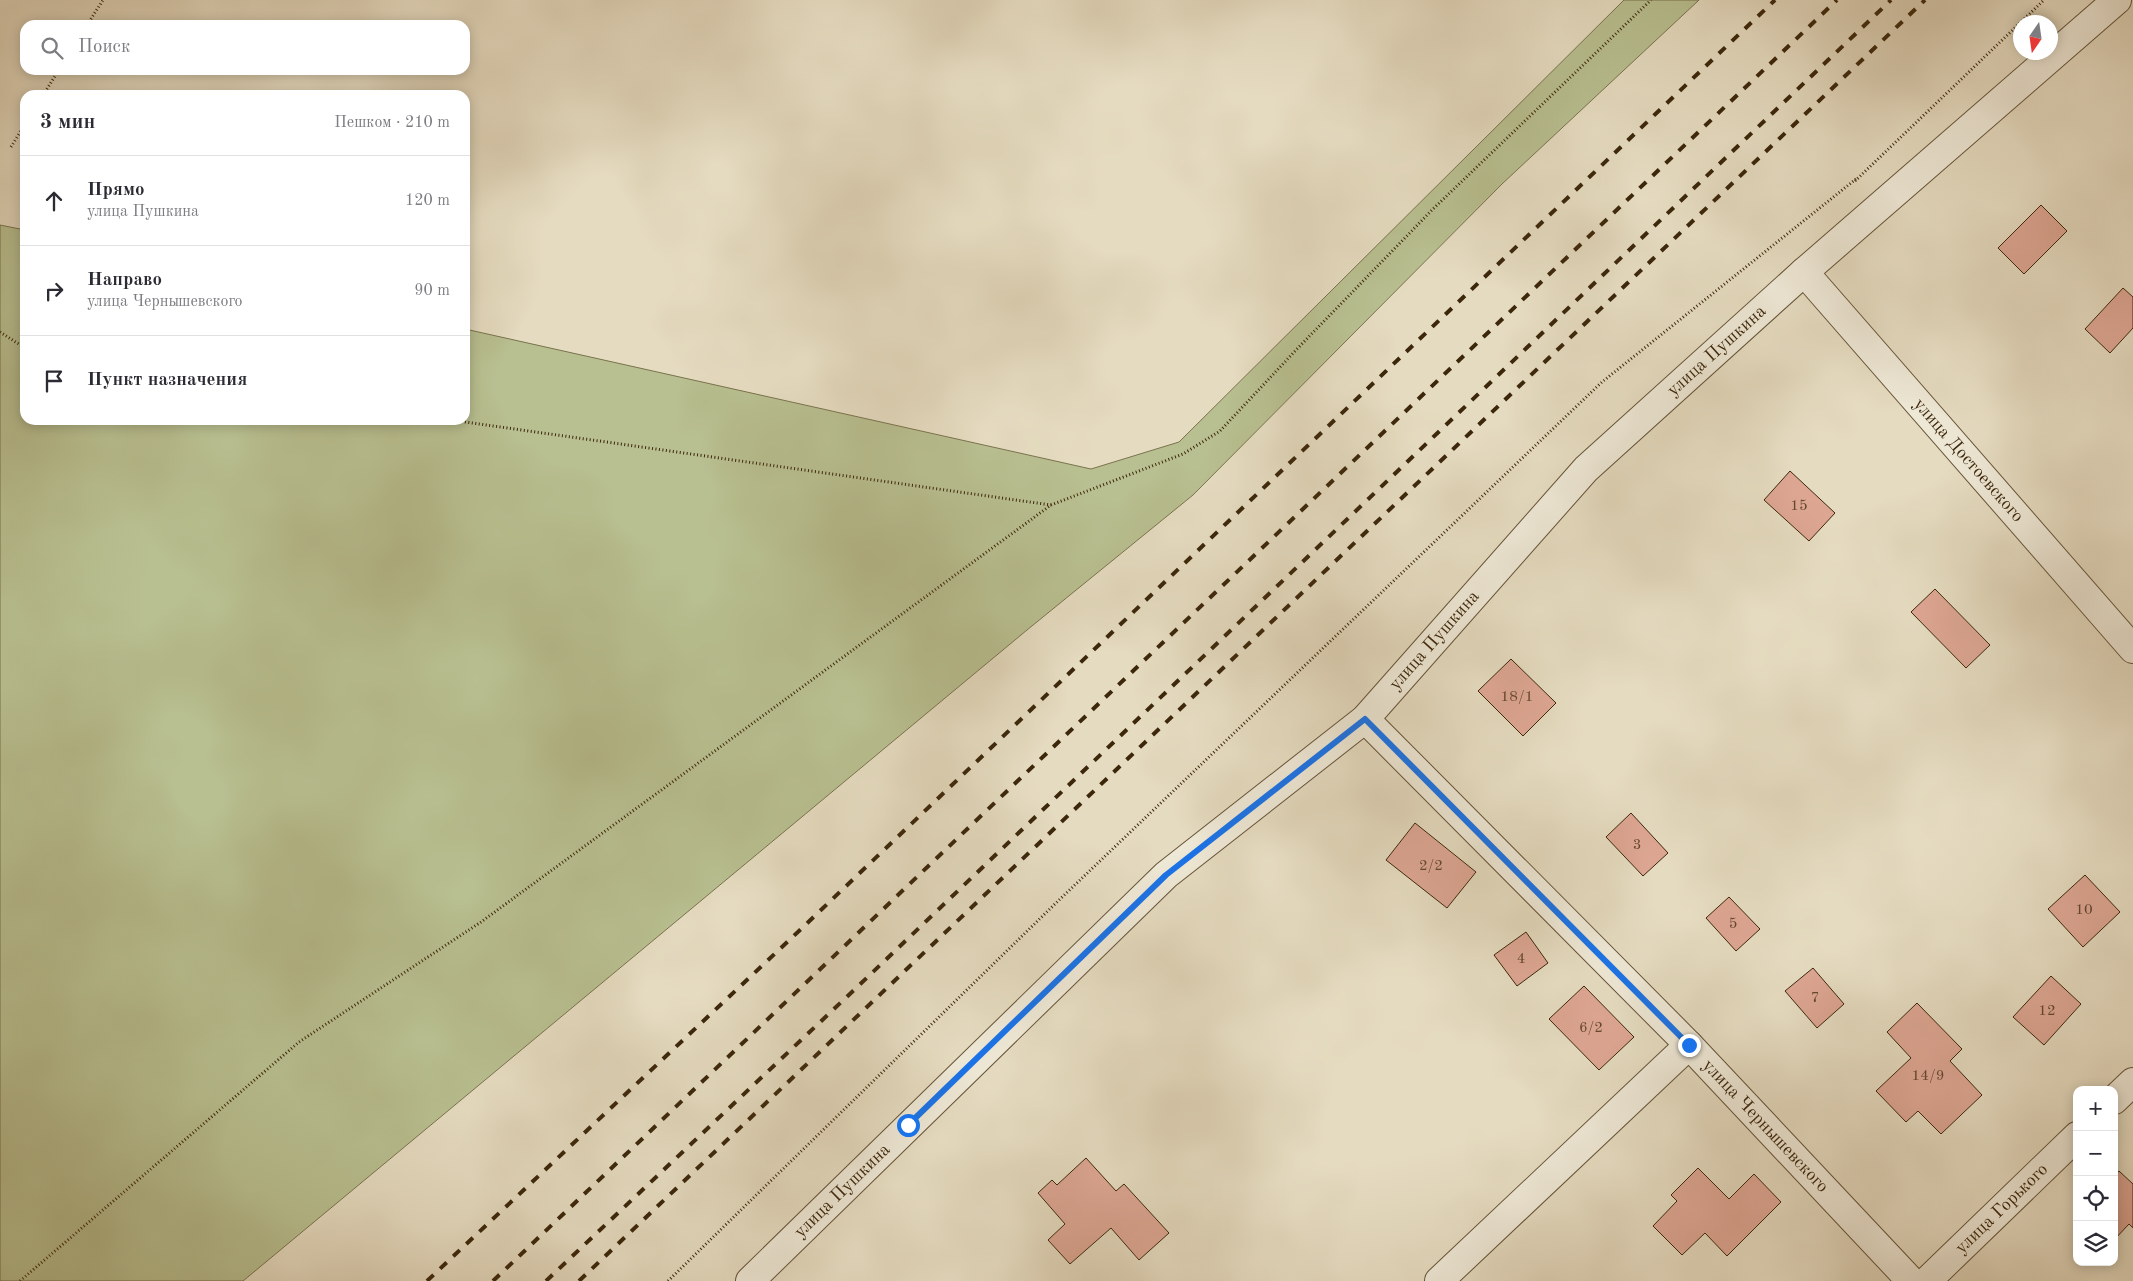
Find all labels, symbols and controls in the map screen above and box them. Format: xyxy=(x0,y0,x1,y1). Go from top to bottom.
north arrow xyxy=(2013,15,2058,60)
search box xyxy=(20,20,470,75)
icon: search xyxy=(38,34,66,62)
text: Поиск xyxy=(78,38,130,57)
text: 3 мин xyxy=(40,112,95,133)
text: Пешком · 210 m xyxy=(334,115,450,131)
text: Прямо xyxy=(87,181,145,200)
icon: ahead xyxy=(40,187,68,215)
text: 120 m xyxy=(405,193,450,209)
text: улица Пушкина xyxy=(87,204,199,220)
text: Направо xyxy=(87,271,162,290)
icon: right xyxy=(40,277,68,305)
text: 90 m xyxy=(414,283,450,299)
text: улица Чернышевского xyxy=(87,294,243,310)
street label: улица Пушкина xyxy=(1664,302,1770,400)
icon: arrive xyxy=(40,367,68,395)
text: Пункт назначения xyxy=(87,371,247,390)
street label: улица Достоевского xyxy=(1910,395,2027,526)
house number: 15 xyxy=(1790,499,1808,514)
street label: улица Пушкина xyxy=(1386,587,1483,694)
house number: 18/1 xyxy=(1501,690,1533,705)
house number: 3 xyxy=(1633,838,1641,853)
house number: 2/2 xyxy=(1419,859,1443,874)
house number: 10 xyxy=(2075,903,2093,918)
house number: 5 xyxy=(1729,917,1737,932)
house number: 4 xyxy=(1517,952,1525,967)
house number: 7 xyxy=(1811,991,1819,1006)
house number: 12 xyxy=(2038,1004,2056,1019)
house number: 6/2 xyxy=(1579,1021,1603,1036)
route end xyxy=(1678,1034,1701,1057)
street label: улица Чернышевского xyxy=(1699,1056,1832,1196)
house number: 14/9 xyxy=(1912,1069,1944,1084)
map controls xyxy=(2073,1086,2118,1266)
button: + xyxy=(2073,1086,2118,1131)
route start xyxy=(897,1114,920,1137)
button: − xyxy=(2073,1131,2118,1176)
street label: улица Пушкина xyxy=(791,1140,894,1241)
street label: улица Горького xyxy=(1952,1160,2052,1257)
button: locate xyxy=(2073,1176,2118,1221)
button: layers xyxy=(2073,1221,2118,1266)

